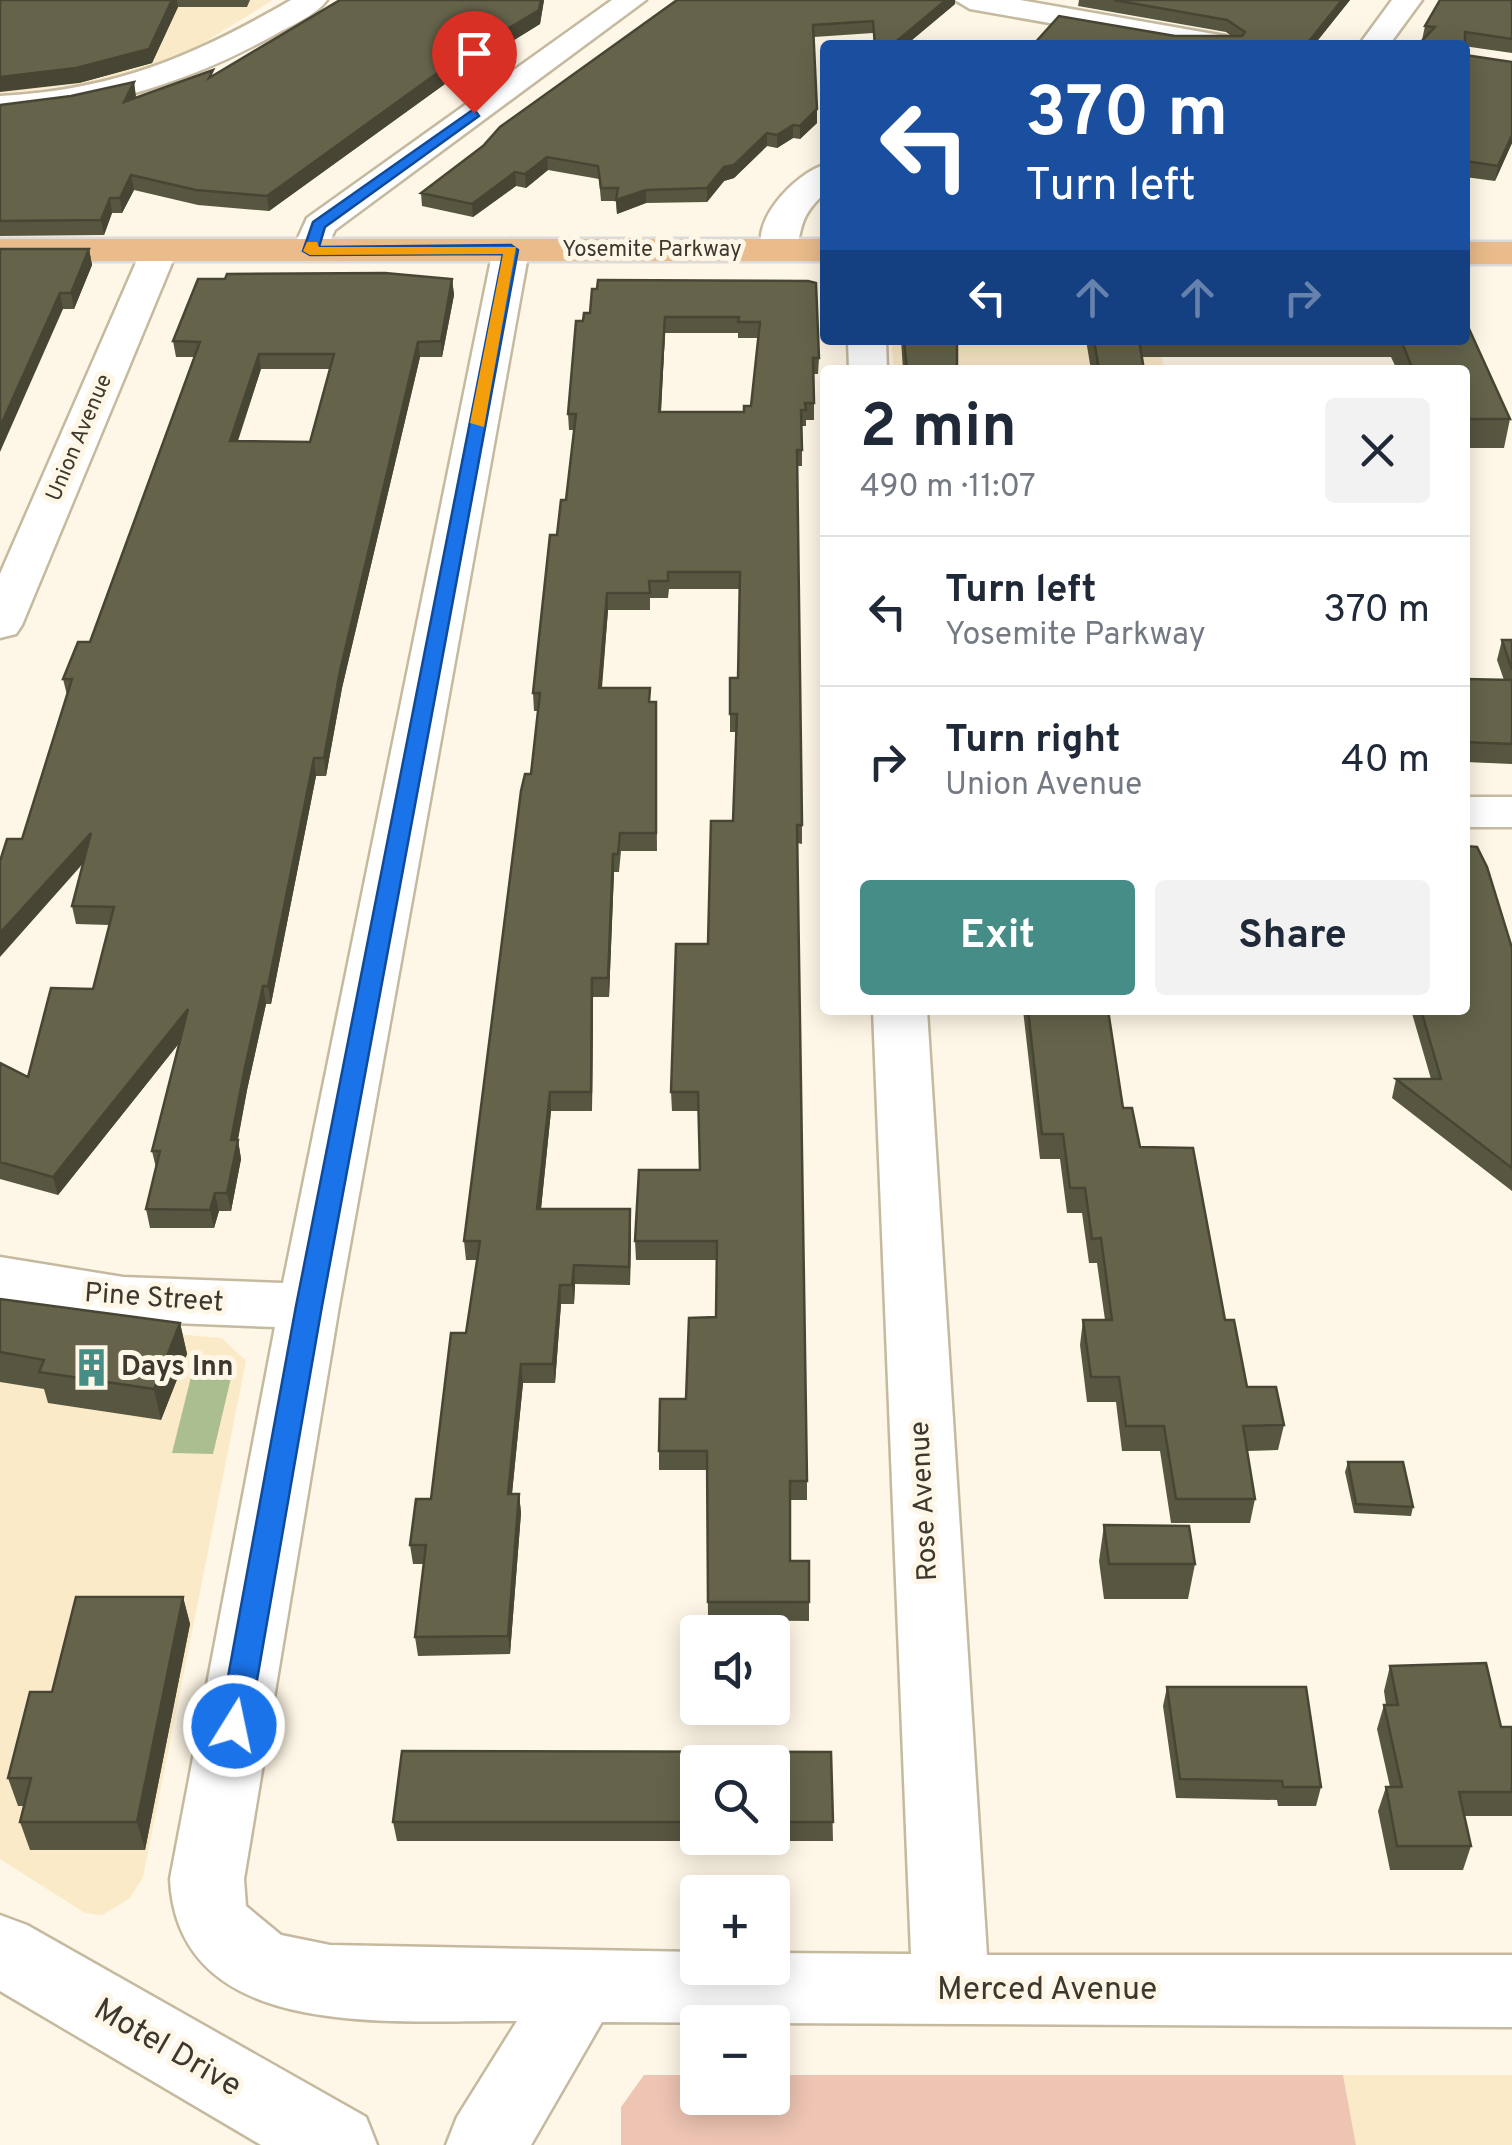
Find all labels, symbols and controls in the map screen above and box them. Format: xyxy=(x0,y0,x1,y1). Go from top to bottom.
pin xyxy=(432,11,517,114)
icon: arrive xyxy=(447,26,502,81)
text: 370 m xyxy=(1025,72,1228,161)
icon: left xyxy=(860,80,990,210)
text: Turn left xyxy=(1025,159,1196,216)
street label: Yosemite Parkway xyxy=(562,237,742,264)
icon: left xyxy=(960,270,1015,325)
icon: ahead xyxy=(1065,270,1120,325)
icon: ahead xyxy=(1170,270,1225,325)
icon: right xyxy=(1275,270,1330,325)
street label: Union Avenue xyxy=(41,370,119,506)
text: 2 min xyxy=(860,392,1017,468)
button: close xyxy=(1325,398,1430,503)
text: 490 m · 11:07 xyxy=(860,468,1036,508)
text: Turn left xyxy=(945,567,1097,616)
icon: left xyxy=(860,584,915,639)
text: 370 m xyxy=(1323,587,1430,636)
text: Yosemite Parkway xyxy=(945,616,1206,656)
text: Turn right xyxy=(945,717,1120,766)
icon: right xyxy=(860,734,915,789)
text: 40 m xyxy=(1341,737,1430,786)
text: Union Avenue xyxy=(945,766,1142,806)
button: Exit xyxy=(860,880,1135,995)
button: Share xyxy=(1155,880,1430,995)
street label: Pine Street xyxy=(83,1276,225,1322)
building icon: Days Inn xyxy=(70,1347,112,1389)
place label: Days Inn xyxy=(121,1350,234,1386)
street label: Rose Avenue xyxy=(903,1420,947,1582)
map controls xyxy=(680,1615,790,2115)
button: sound xyxy=(680,1615,790,1725)
position arrow xyxy=(182,1674,286,1778)
button: search xyxy=(680,1745,790,1855)
button: + xyxy=(680,1875,790,1985)
street label: Merced Avenue xyxy=(937,1971,1157,2011)
street label: Motel Drive xyxy=(86,1991,248,2107)
button: − xyxy=(680,2005,790,2115)

